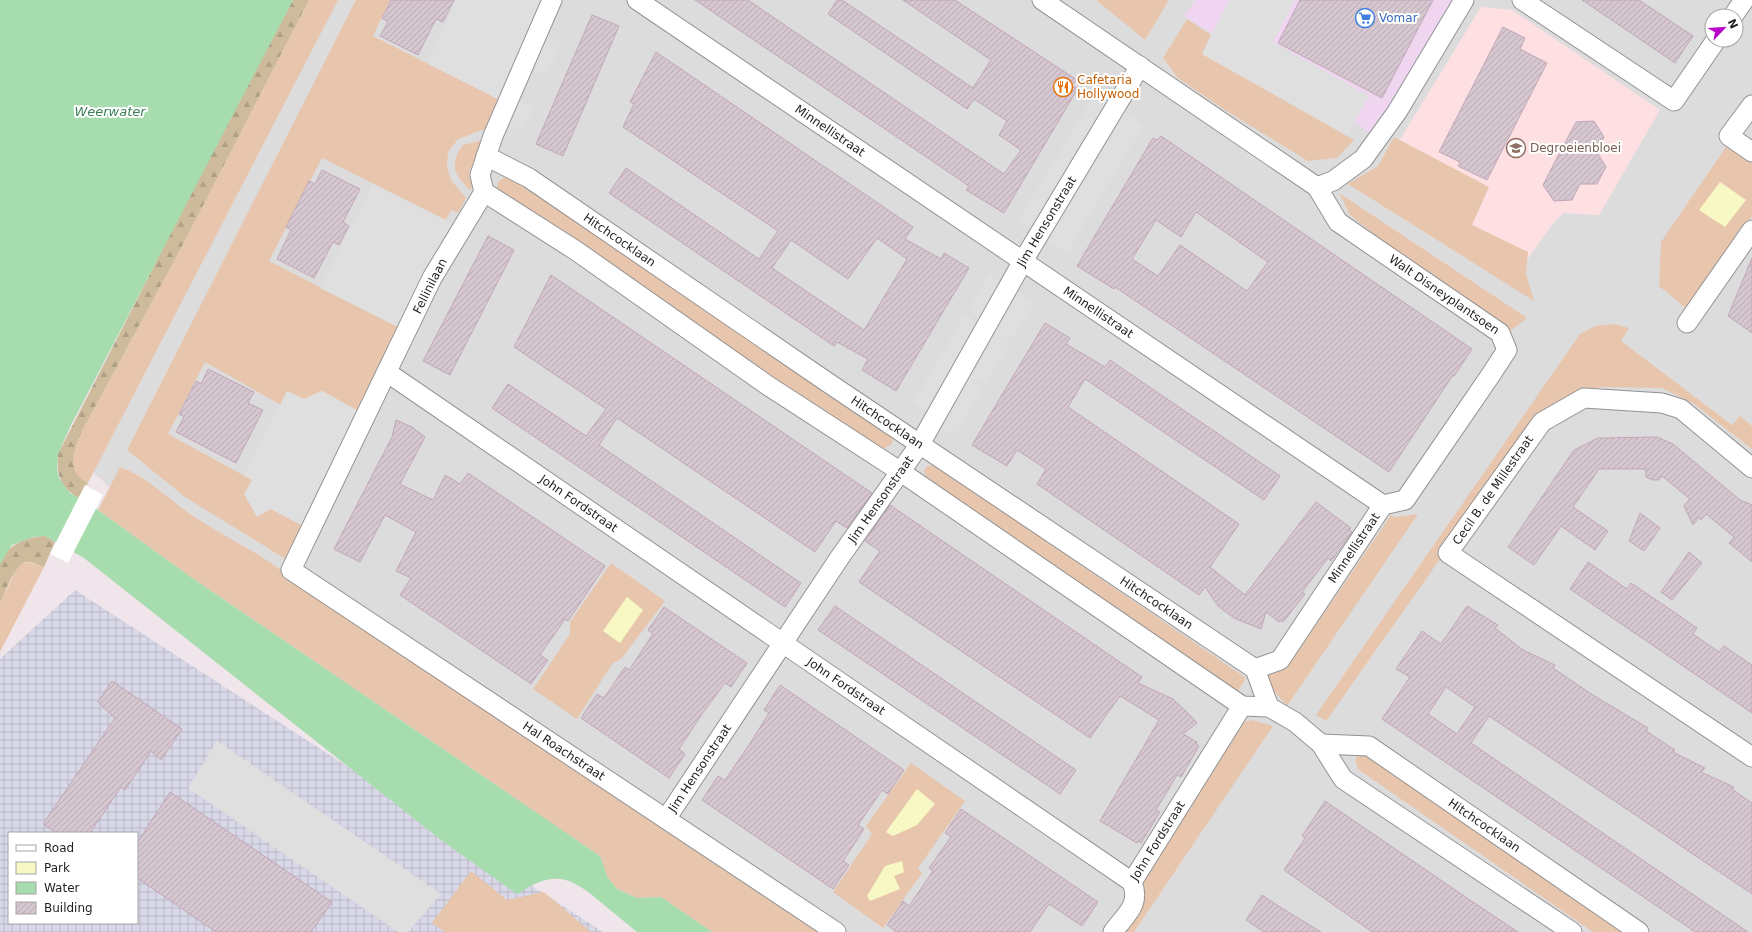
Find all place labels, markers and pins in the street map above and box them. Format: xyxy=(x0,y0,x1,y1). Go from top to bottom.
supermarket icon: Vomar xyxy=(1354,7,1376,29)
place label: Vomar xyxy=(1379,11,1418,25)
place label: Cafetaria Hollywood xyxy=(1077,73,1139,101)
restaurant icon: Cafetaria Hollywood xyxy=(1052,76,1074,98)
school or university icon: Degroeienbloei xyxy=(1505,137,1527,159)
place label: Degroeienbloei xyxy=(1530,141,1621,155)

